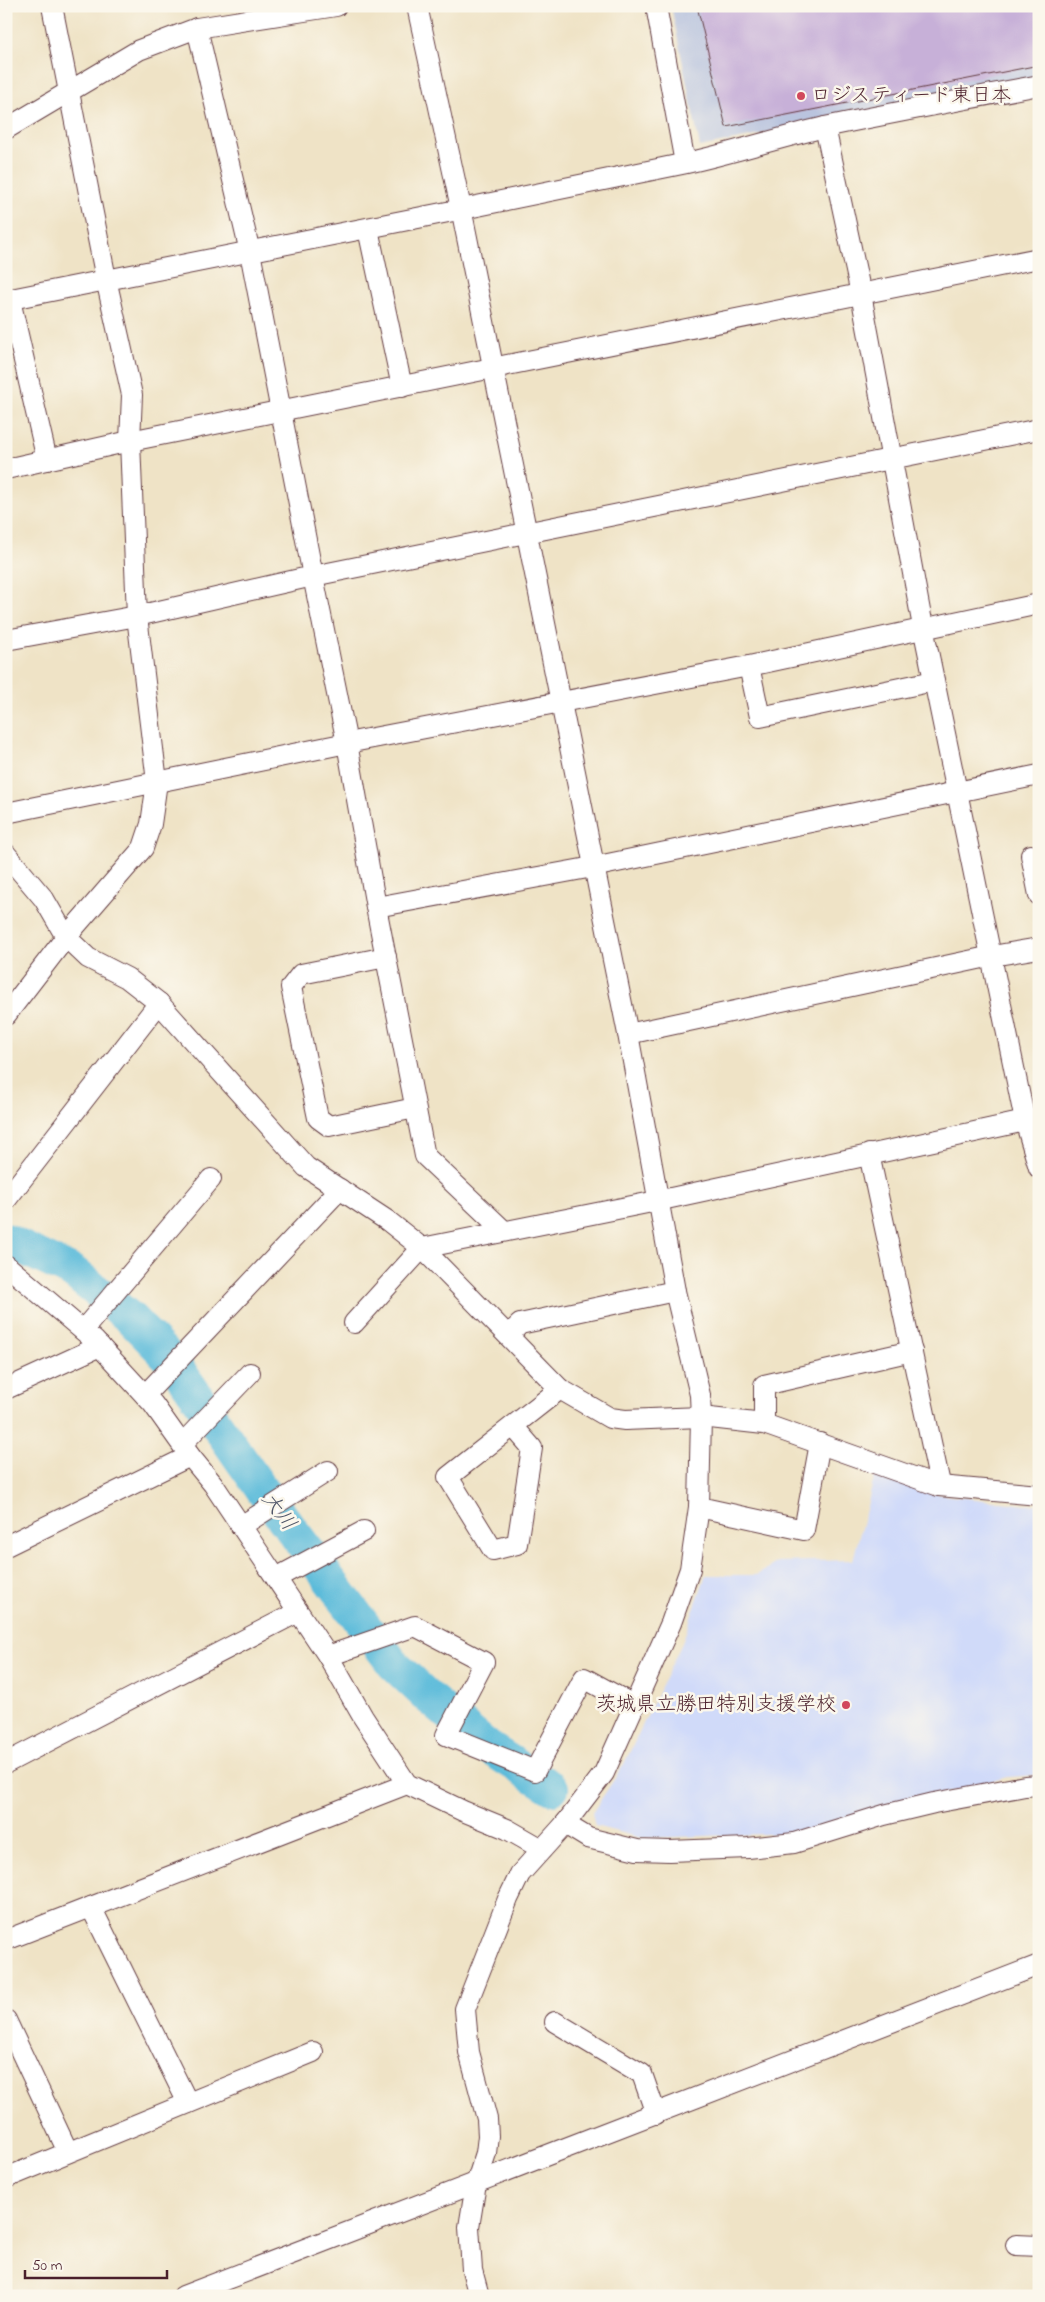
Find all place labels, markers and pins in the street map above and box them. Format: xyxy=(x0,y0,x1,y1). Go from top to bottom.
place label: ロジスティード東日本 xyxy=(811,82,1011,111)
marker: ロジスティード東日本 xyxy=(795,90,807,102)
place label: 茨城県立勝田特別支援学校 xyxy=(596,1691,836,1720)
marker: 茨城県立勝田特別支援学校 xyxy=(840,1699,852,1711)

